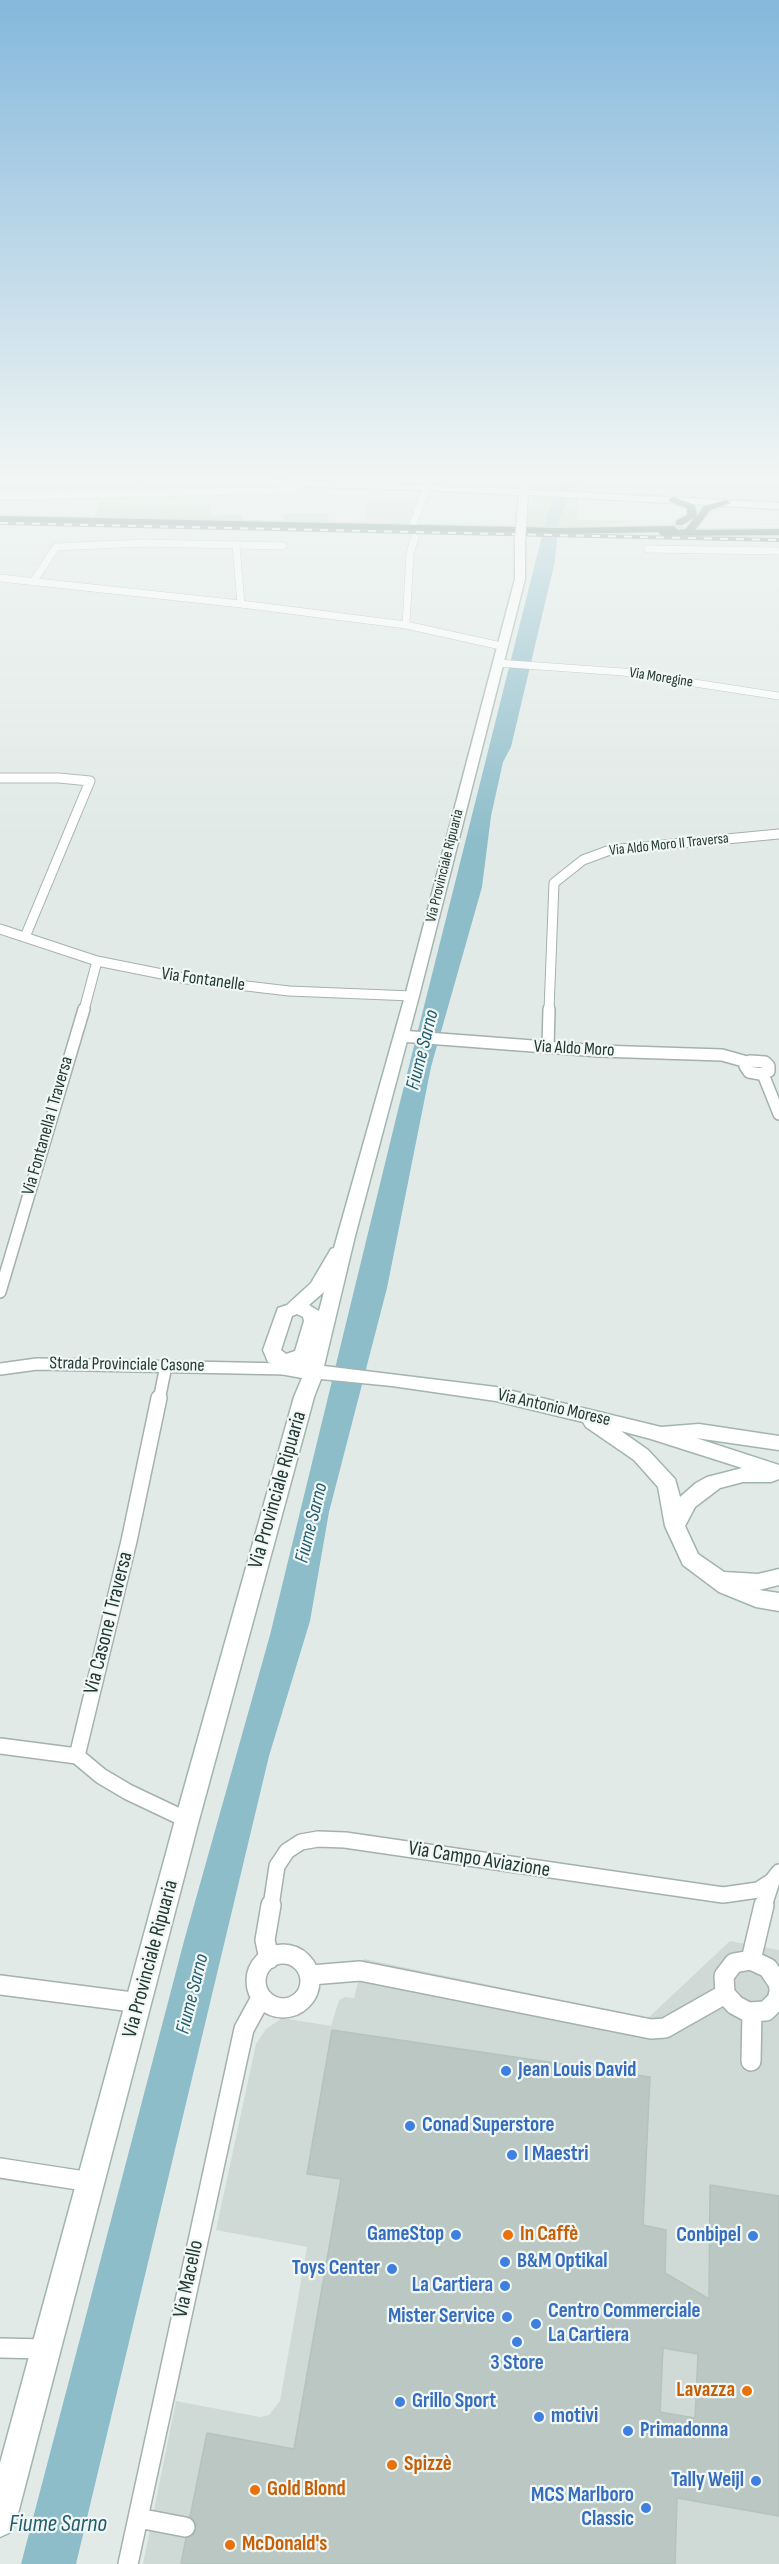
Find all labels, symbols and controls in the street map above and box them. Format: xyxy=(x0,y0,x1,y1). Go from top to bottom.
street label: Via Moregine xyxy=(628,664,694,692)
street label: Via Provinciale Ripuaria xyxy=(422,808,468,924)
street label: Via Aldo Moro II Traversa xyxy=(608,830,730,860)
street label: Via Fontanelle xyxy=(160,963,246,997)
water label: Fiume Sarno xyxy=(401,1007,445,1093)
street label: Via Aldo Moro xyxy=(533,1036,615,1062)
street label: Via Fontanella I Traversa xyxy=(18,1054,78,1198)
street label: Strada Provinciale Casone xyxy=(49,1353,205,1377)
street label: Via Antonio Morese xyxy=(495,1385,613,1431)
street label: Via Provinciale Ripuaria xyxy=(244,1409,312,1571)
water label: Fiume Sarno xyxy=(290,1480,334,1566)
street label: Via Casone I Traversa xyxy=(79,1549,139,1697)
street label: Via Campo Aviazione xyxy=(406,1836,552,1884)
street label: Via Provinciale Ripuaria xyxy=(118,1877,184,2041)
water label: Fiume Sarno xyxy=(171,1951,215,2037)
place label: Jean Louis David xyxy=(518,2058,636,2084)
marker: Jean Louis David xyxy=(499,2064,513,2078)
place label: Conad Superstore xyxy=(422,2113,554,2139)
marker: Conad Superstore xyxy=(403,2119,417,2133)
place label: I Maestri xyxy=(524,2142,588,2168)
marker: I Maestri xyxy=(505,2148,519,2162)
place label: GameStop xyxy=(367,2222,444,2248)
place label: In Caffè xyxy=(520,2222,578,2248)
place label: Conbipel xyxy=(676,2223,741,2249)
marker: GameStop xyxy=(449,2228,463,2242)
marker: In Caffè xyxy=(501,2228,515,2242)
marker: Conbipel xyxy=(746,2229,760,2243)
street label: Via Macello xyxy=(169,2238,209,2320)
place label: B&M Optikal xyxy=(517,2249,608,2275)
marker: B&M Optikal xyxy=(498,2255,512,2269)
place label: Toys Center xyxy=(292,2256,380,2282)
marker: Toys Center xyxy=(385,2262,399,2276)
place label: La Cartiera xyxy=(412,2273,493,2299)
marker: La Cartiera xyxy=(498,2279,512,2293)
place label: Centro Commerciale La Cartiera xyxy=(548,2299,700,2349)
place label: Mister Service xyxy=(388,2304,495,2330)
marker: Mister Service xyxy=(500,2310,514,2324)
marker: Centro Commerciale La Cartiera xyxy=(529,2317,543,2331)
marker: 3 Store xyxy=(510,2335,524,2349)
place label: 3 Store xyxy=(490,2351,544,2377)
place label: Lavazza xyxy=(676,2378,735,2404)
marker: Lavazza xyxy=(740,2384,754,2398)
place label: Grillo Sport xyxy=(412,2389,496,2415)
marker: Grillo Sport xyxy=(393,2395,407,2409)
place label: motivi xyxy=(551,2404,598,2430)
marker: motivi xyxy=(532,2410,546,2424)
place label: Primadonna xyxy=(640,2418,728,2444)
marker: Primadonna xyxy=(621,2424,635,2438)
place label: Spizzè xyxy=(404,2452,452,2478)
marker: Spizzè xyxy=(385,2458,399,2472)
place label: Tally Weijl xyxy=(671,2468,744,2494)
marker: Tally Weijl xyxy=(749,2474,763,2488)
place label: Gold Blond xyxy=(267,2477,346,2503)
marker: Gold Blond xyxy=(248,2483,262,2497)
place label: MCS Marlboro Classic xyxy=(531,2483,634,2533)
marker: MCS Marlboro Classic xyxy=(639,2501,653,2515)
water label: Fiume Sarno xyxy=(9,2511,107,2539)
place label: McDonald's xyxy=(242,2532,327,2558)
marker: McDonald's xyxy=(223,2538,237,2552)

